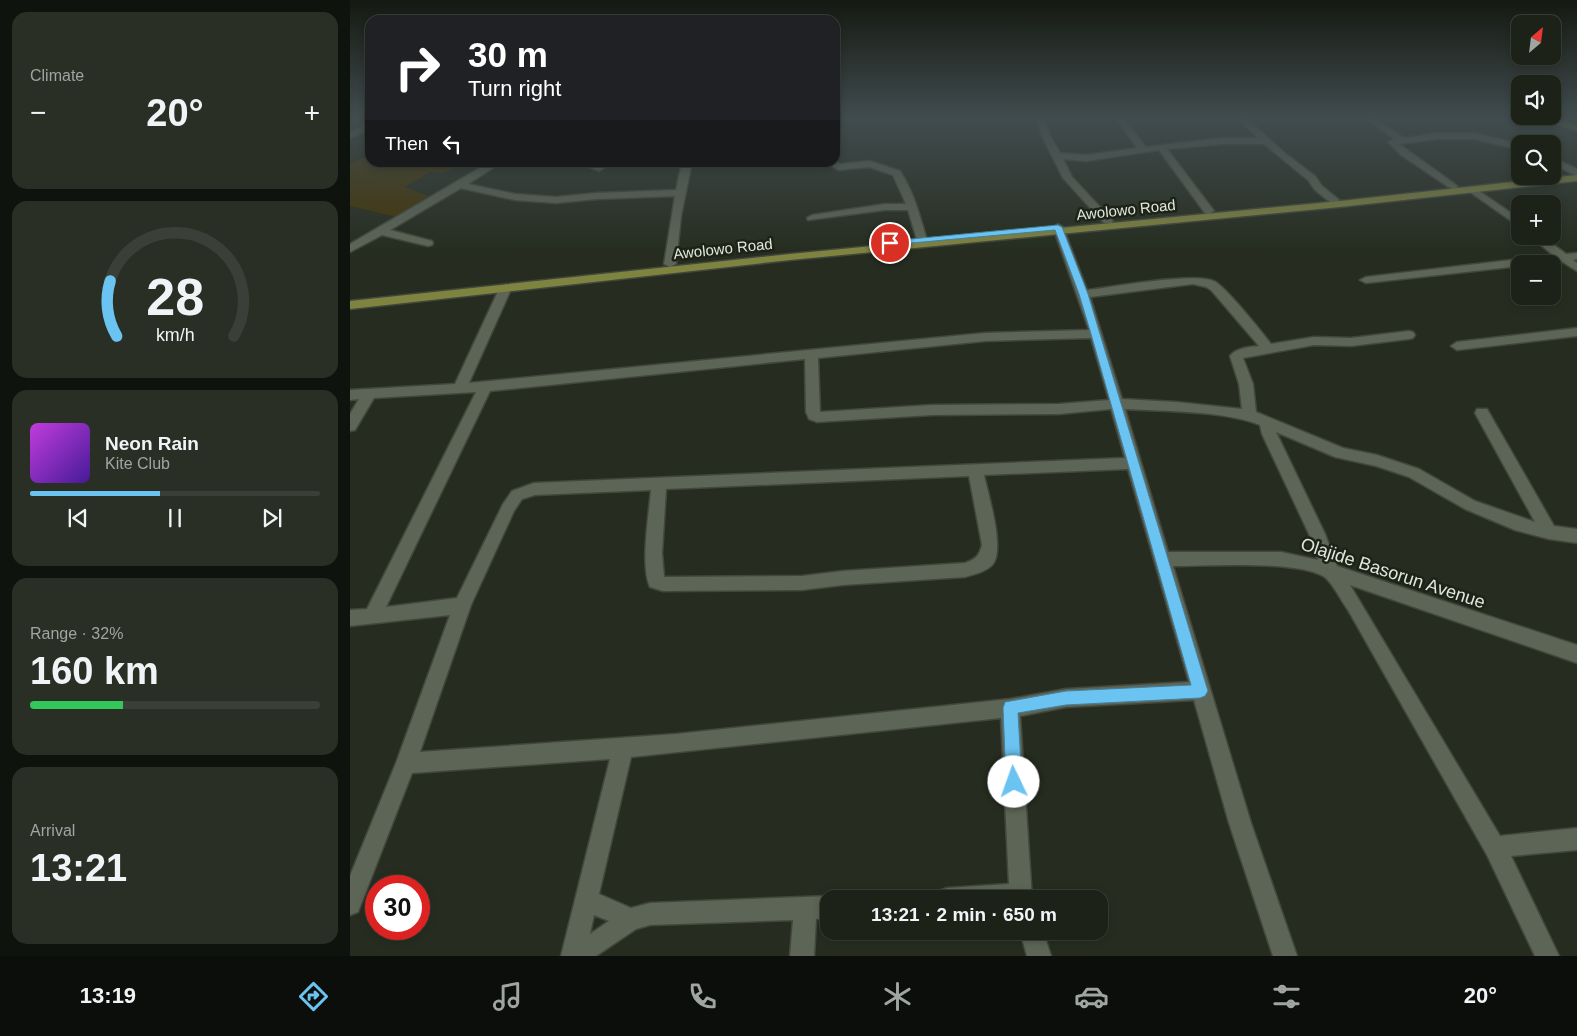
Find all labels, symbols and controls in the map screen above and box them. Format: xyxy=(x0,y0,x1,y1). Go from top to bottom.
north arrow xyxy=(1511,15,1561,65)
map controls xyxy=(1511,15,1561,305)
icon: right xyxy=(385,35,450,100)
text: 30 m xyxy=(468,35,548,74)
text: Climate xyxy=(30,67,84,84)
button: sound xyxy=(1511,75,1561,125)
text: Turn right xyxy=(468,76,561,101)
text: 20° xyxy=(146,92,204,134)
text: − xyxy=(30,97,46,128)
text: + xyxy=(304,97,320,128)
icon: left xyxy=(438,130,466,158)
text: Then xyxy=(385,133,428,154)
button: search xyxy=(1511,135,1561,185)
button: + xyxy=(1511,195,1561,245)
street label: Awolowo Road xyxy=(1075,196,1176,223)
pin xyxy=(869,222,911,264)
icon: arrive xyxy=(876,229,904,257)
street label: Awolowo Road xyxy=(672,235,773,262)
button: − xyxy=(1511,255,1561,305)
text: 28 xyxy=(146,268,204,326)
text: km/h xyxy=(156,325,194,345)
text: Neon Rain xyxy=(105,433,199,454)
text: Kite Club xyxy=(105,455,170,472)
icon: previous xyxy=(64,504,92,532)
icon: pause xyxy=(161,504,189,532)
icon: next xyxy=(258,504,286,532)
street label: Olajide Basorun Avenue xyxy=(1298,534,1488,612)
text: Range · 32% xyxy=(30,625,123,642)
text: 160 km xyxy=(30,650,159,692)
position arrow xyxy=(987,755,1039,807)
text: Arrival xyxy=(30,822,75,839)
text: 13:21 xyxy=(30,847,127,889)
speed limit sign: 30 xyxy=(365,875,430,940)
text: 13:21 · 2 min · 650 m xyxy=(871,904,1057,925)
icon: directions xyxy=(296,979,331,1014)
icon: music xyxy=(490,979,525,1014)
icon: phone xyxy=(685,979,720,1014)
icon: climate xyxy=(880,979,915,1014)
icon: car xyxy=(1074,979,1109,1014)
icon: filters xyxy=(1269,979,1304,1014)
text: 13:19 xyxy=(80,983,136,1008)
text: 20° xyxy=(1464,983,1497,1008)

